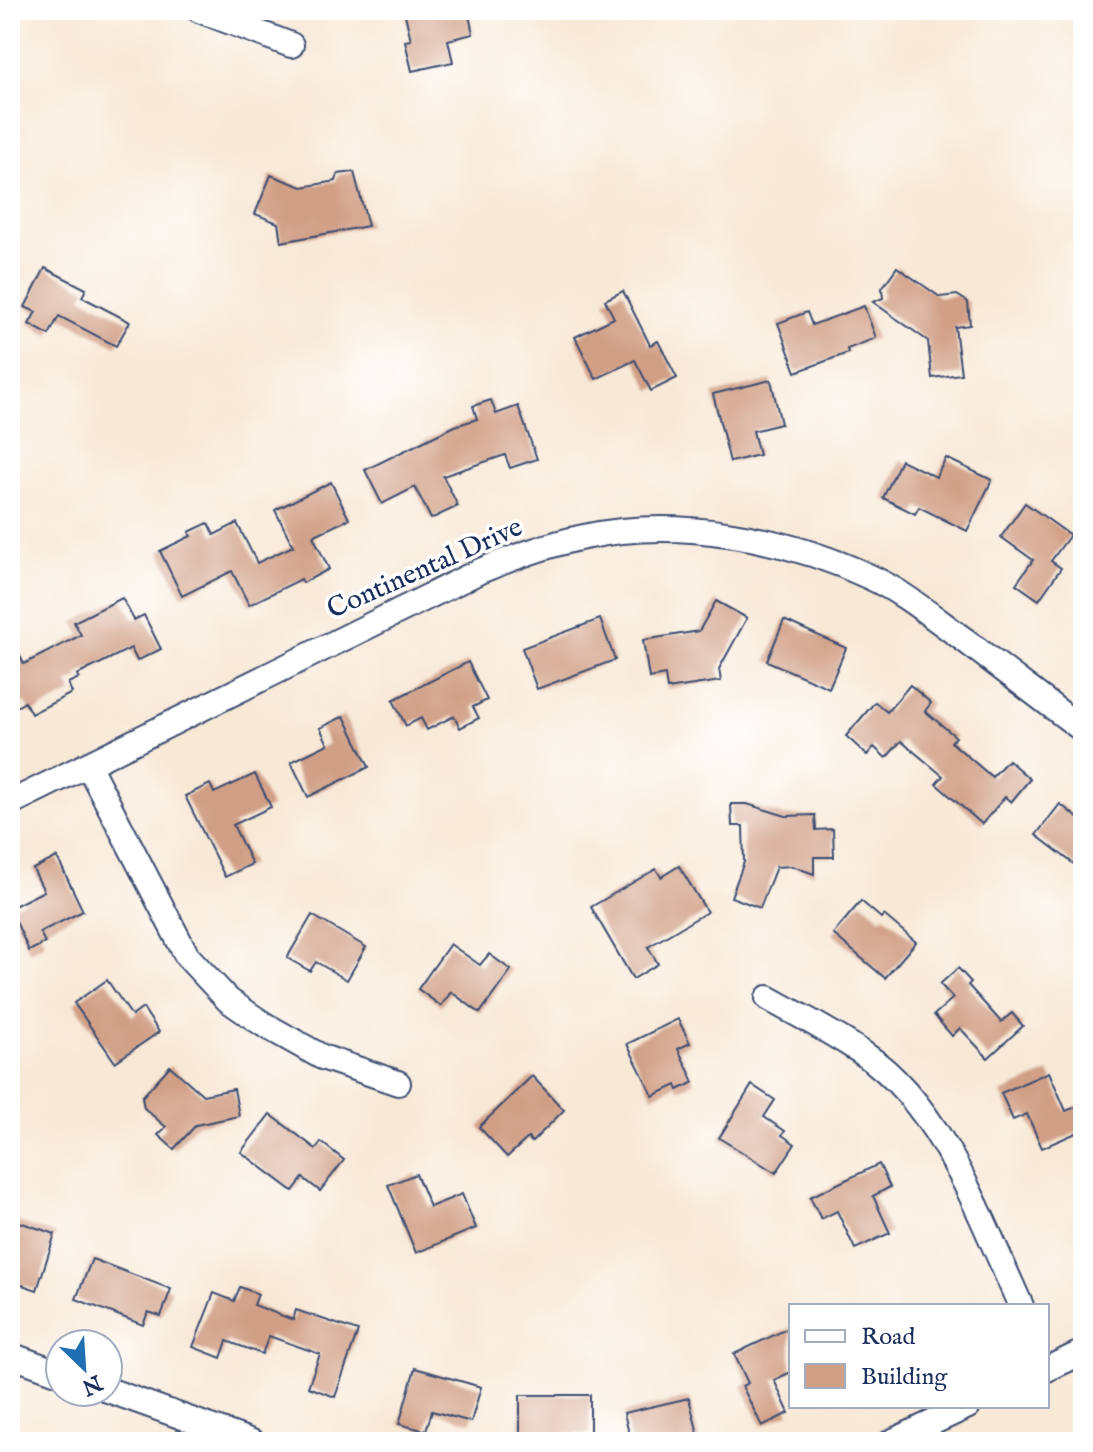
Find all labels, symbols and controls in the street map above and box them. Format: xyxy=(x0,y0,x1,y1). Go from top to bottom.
street label: Continental Drive xyxy=(322,510,528,628)
legend xyxy=(789,1304,1049,1408)
text: Road xyxy=(861,1322,915,1353)
north arrow xyxy=(44,1328,124,1408)
text: Building xyxy=(861,1362,948,1393)
text: N xyxy=(77,1367,107,1401)

